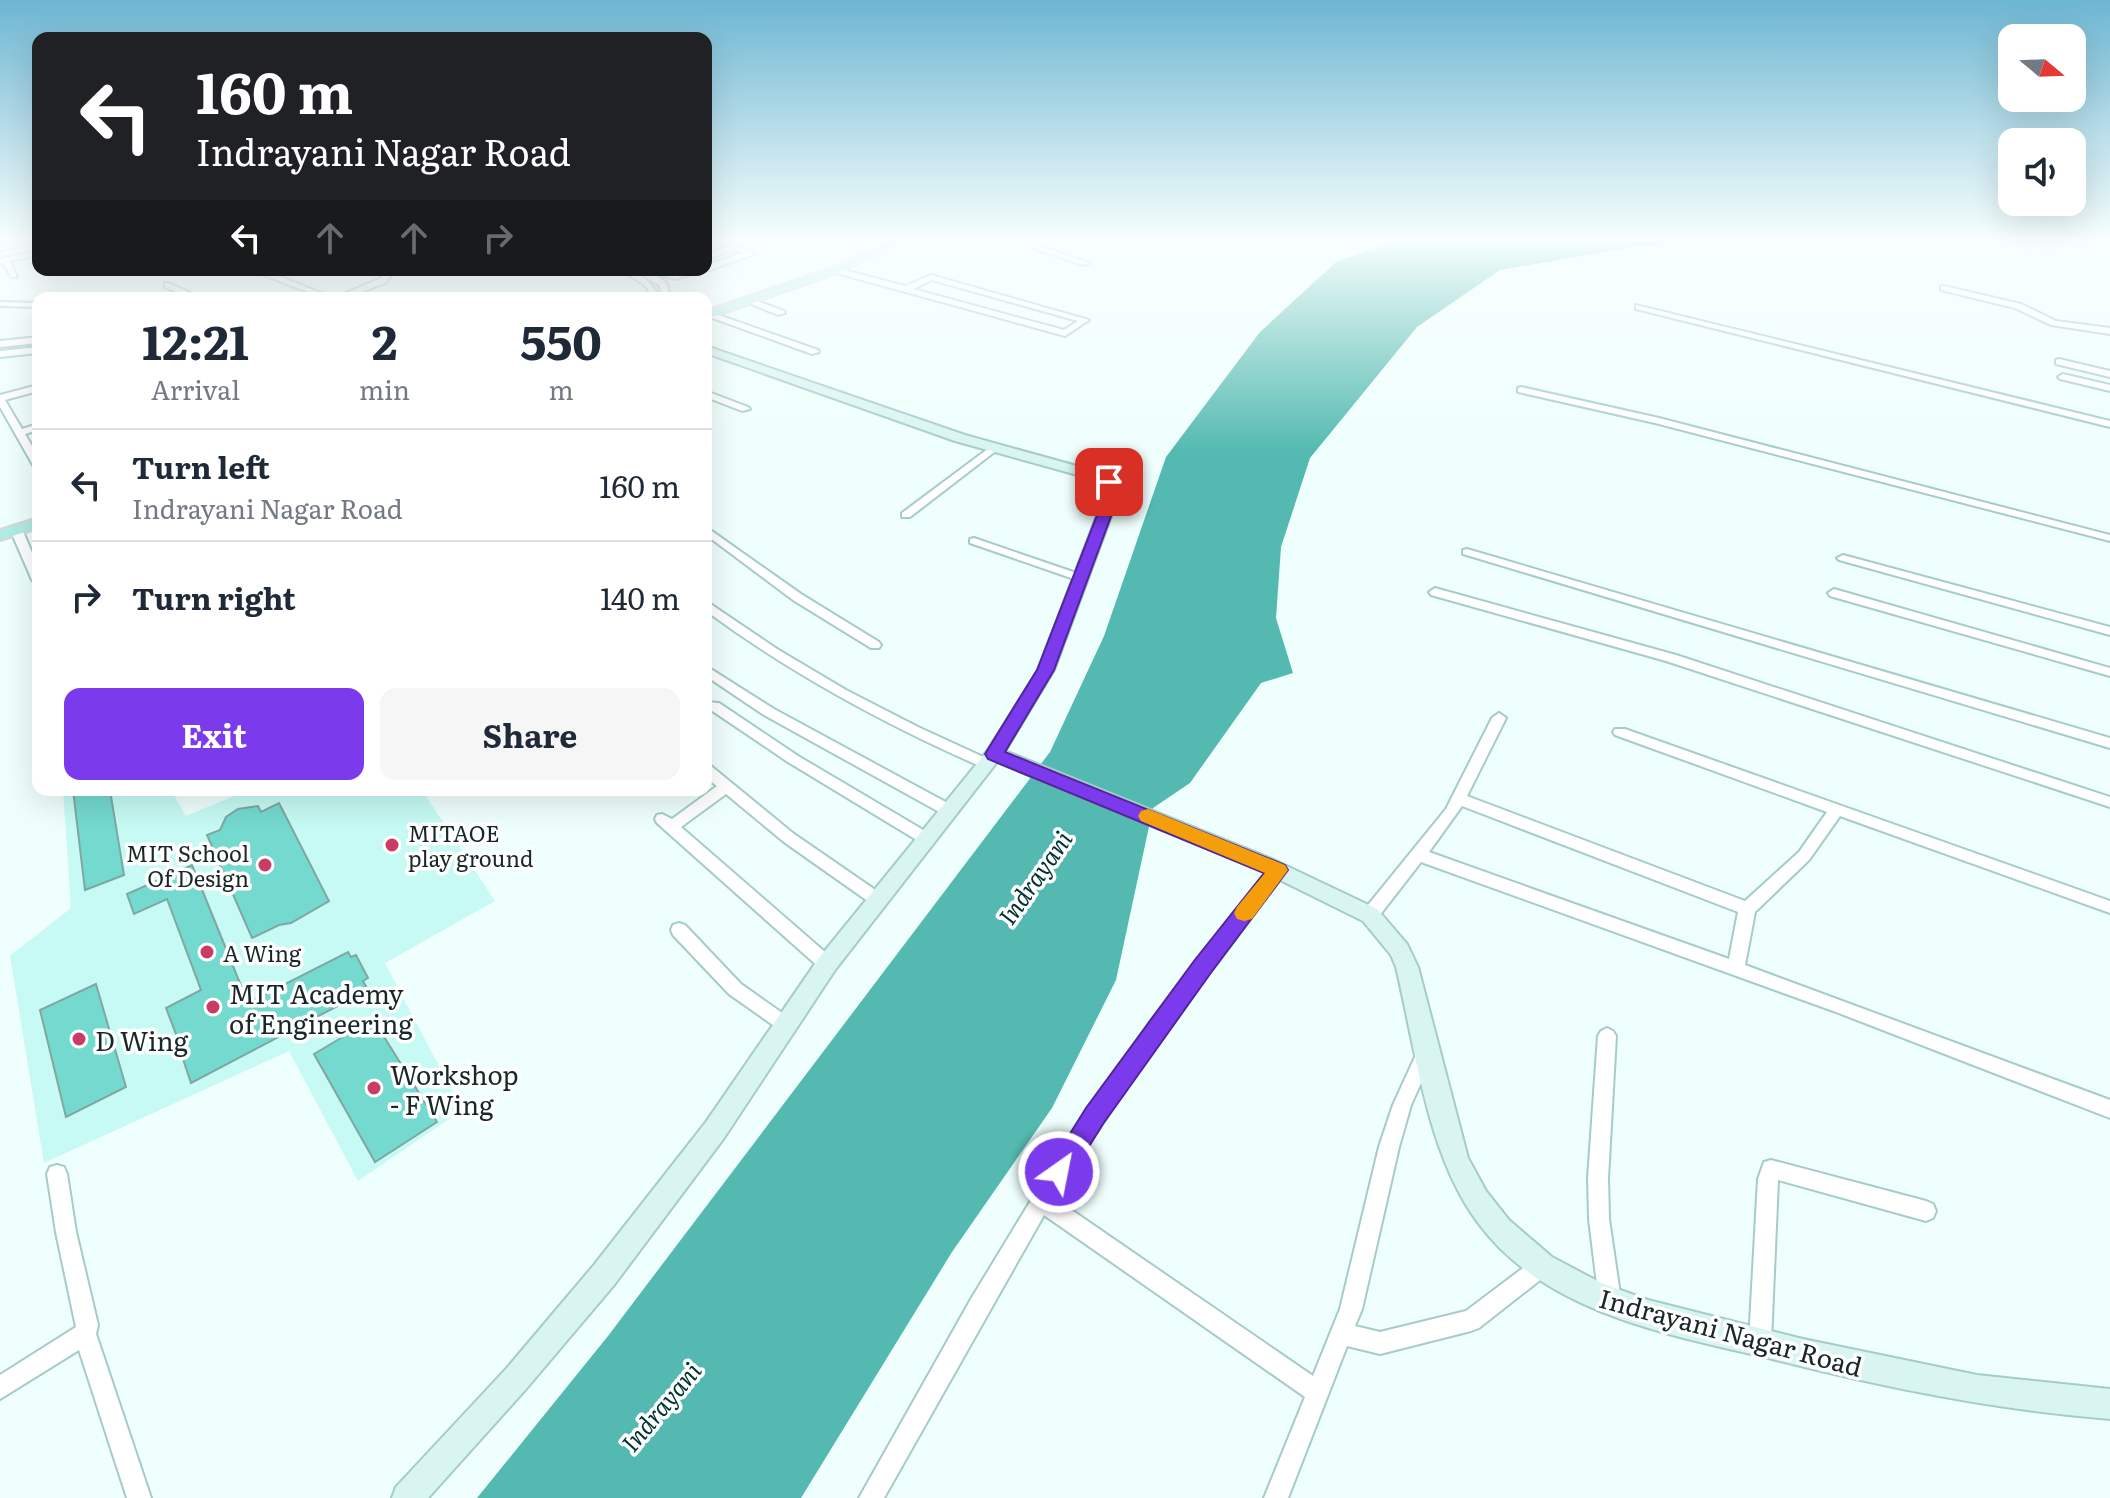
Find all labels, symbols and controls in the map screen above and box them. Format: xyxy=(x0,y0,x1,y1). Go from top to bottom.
north arrow xyxy=(1998,24,2086,112)
map controls xyxy=(1998,24,2086,216)
text: 160 m xyxy=(196,48,353,131)
icon: left xyxy=(64,64,168,168)
text: Indrayani Nagar Road xyxy=(196,124,571,177)
button: sound xyxy=(1998,128,2086,216)
icon: left xyxy=(224,216,268,260)
icon: ahead xyxy=(308,216,352,260)
icon: ahead xyxy=(392,216,436,260)
icon: right xyxy=(476,216,520,260)
text: 12:21 xyxy=(142,304,249,375)
text: 2 xyxy=(372,304,397,375)
text: 550 xyxy=(520,304,602,375)
text: Arrival xyxy=(151,369,240,408)
text: min xyxy=(359,369,410,408)
text: m xyxy=(548,369,574,408)
text: Turn left xyxy=(132,444,270,488)
pin xyxy=(1075,448,1143,516)
icon: arrive xyxy=(1087,460,1131,504)
icon: left xyxy=(64,463,108,507)
text: 160 m xyxy=(599,463,680,507)
text: Indrayani Nagar Road xyxy=(132,488,403,527)
icon: right xyxy=(64,575,108,619)
text: Turn right xyxy=(132,575,296,619)
text: 140 m xyxy=(600,575,680,619)
button: Exit xyxy=(64,688,364,780)
button: Share xyxy=(380,688,680,780)
place label: MITAOE play ground xyxy=(408,816,533,874)
water label: Indrayani xyxy=(989,823,1079,931)
place label: MIT School Of Design xyxy=(126,836,249,894)
marker: MITAOE play ground xyxy=(383,836,401,854)
marker: MIT School Of Design xyxy=(256,856,274,874)
place label: A Wing xyxy=(223,936,302,969)
marker: A Wing xyxy=(198,943,216,961)
place label: MIT Academy of Engineering xyxy=(229,973,413,1042)
marker: MIT Academy of Engineering xyxy=(204,998,222,1016)
place label: D Wing xyxy=(95,1020,189,1059)
marker: D Wing xyxy=(70,1030,88,1048)
place label: Workshop - F Wing xyxy=(390,1054,518,1123)
marker: Workshop - F Wing xyxy=(365,1079,383,1097)
position arrow xyxy=(1017,1130,1101,1214)
street label: Indrayani Nagar Road xyxy=(1595,1277,1867,1385)
water label: Indrayani xyxy=(612,1354,708,1458)

